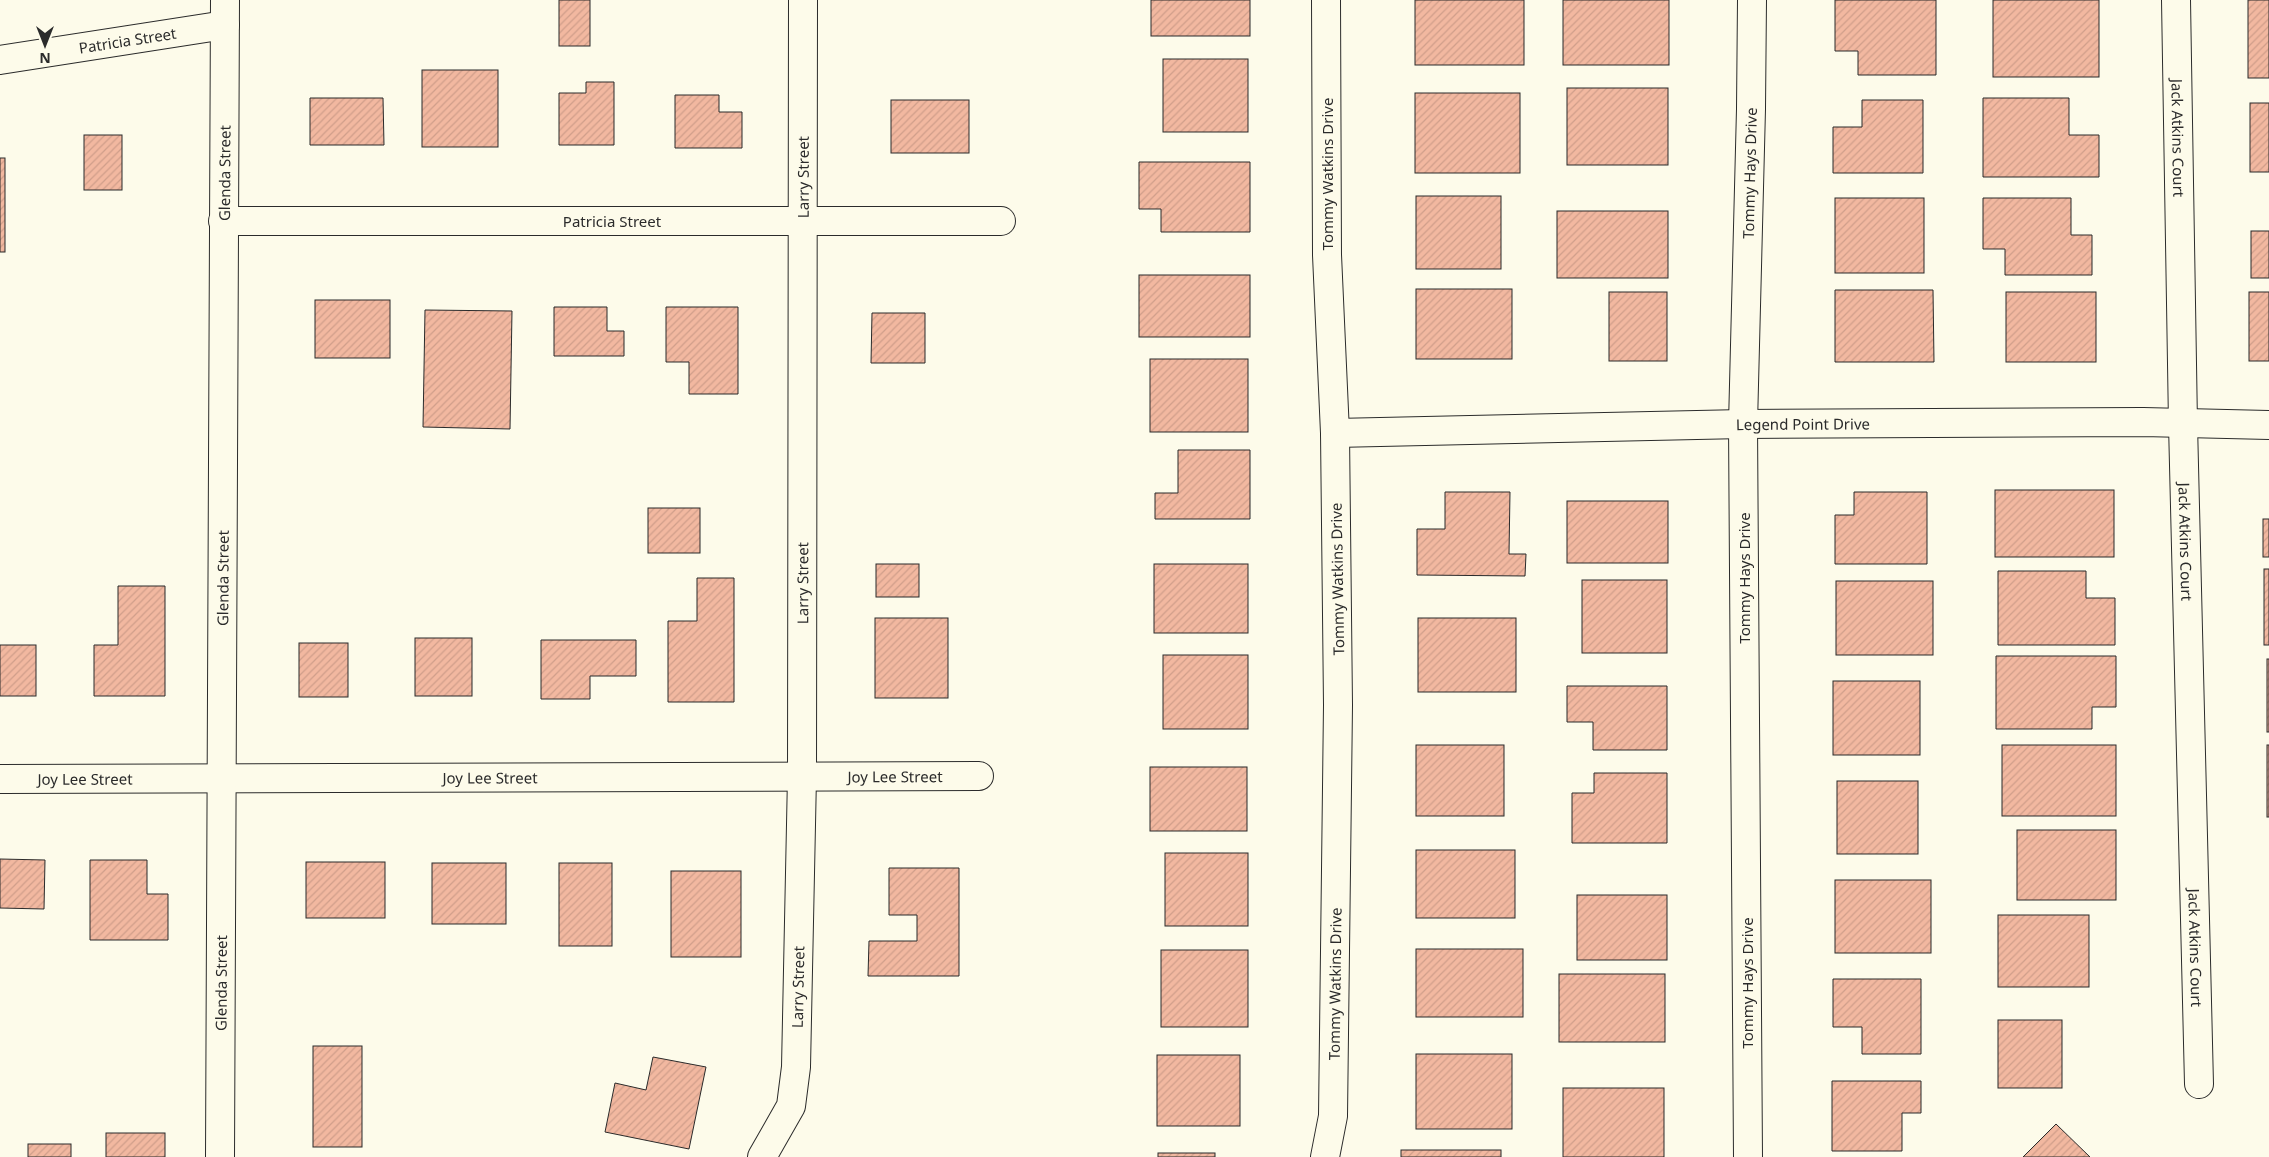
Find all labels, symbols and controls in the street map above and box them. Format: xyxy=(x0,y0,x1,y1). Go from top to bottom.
north arrow xyxy=(20,20,70,70)
street label: Patricia Street xyxy=(77,23,178,58)
text: N xyxy=(39,49,51,68)
street label: Jack Atkins Court xyxy=(2167,77,2189,198)
street label: Tommy Watkins Drive xyxy=(1317,98,1337,250)
street label: Tommy Hays Drive xyxy=(1738,107,1761,239)
street label: Glenda Street xyxy=(214,124,234,221)
street label: Larry Street xyxy=(793,135,813,218)
street label: Patricia Street xyxy=(563,211,662,231)
street label: Legend Point Drive xyxy=(1736,413,1870,434)
street label: Jack Atkins Court xyxy=(2174,480,2197,602)
street label: Tommy Watkins Drive xyxy=(1326,502,1348,656)
street label: Tommy Hays Drive xyxy=(1734,512,1754,644)
street label: Glenda Street xyxy=(212,529,233,626)
street label: Larry Street xyxy=(792,541,812,624)
street label: Joy Lee Street xyxy=(845,766,943,786)
street label: Joy Lee Street xyxy=(440,767,538,788)
street label: Joy Lee Street xyxy=(35,769,133,789)
street label: Jack Atkins Court xyxy=(2184,886,2207,1008)
street label: Tommy Watkins Drive xyxy=(1324,907,1346,1060)
street label: Tommy Hays Drive xyxy=(1737,917,1757,1049)
street label: Glenda Street xyxy=(211,934,231,1031)
street label: Larry Street xyxy=(787,945,809,1028)

